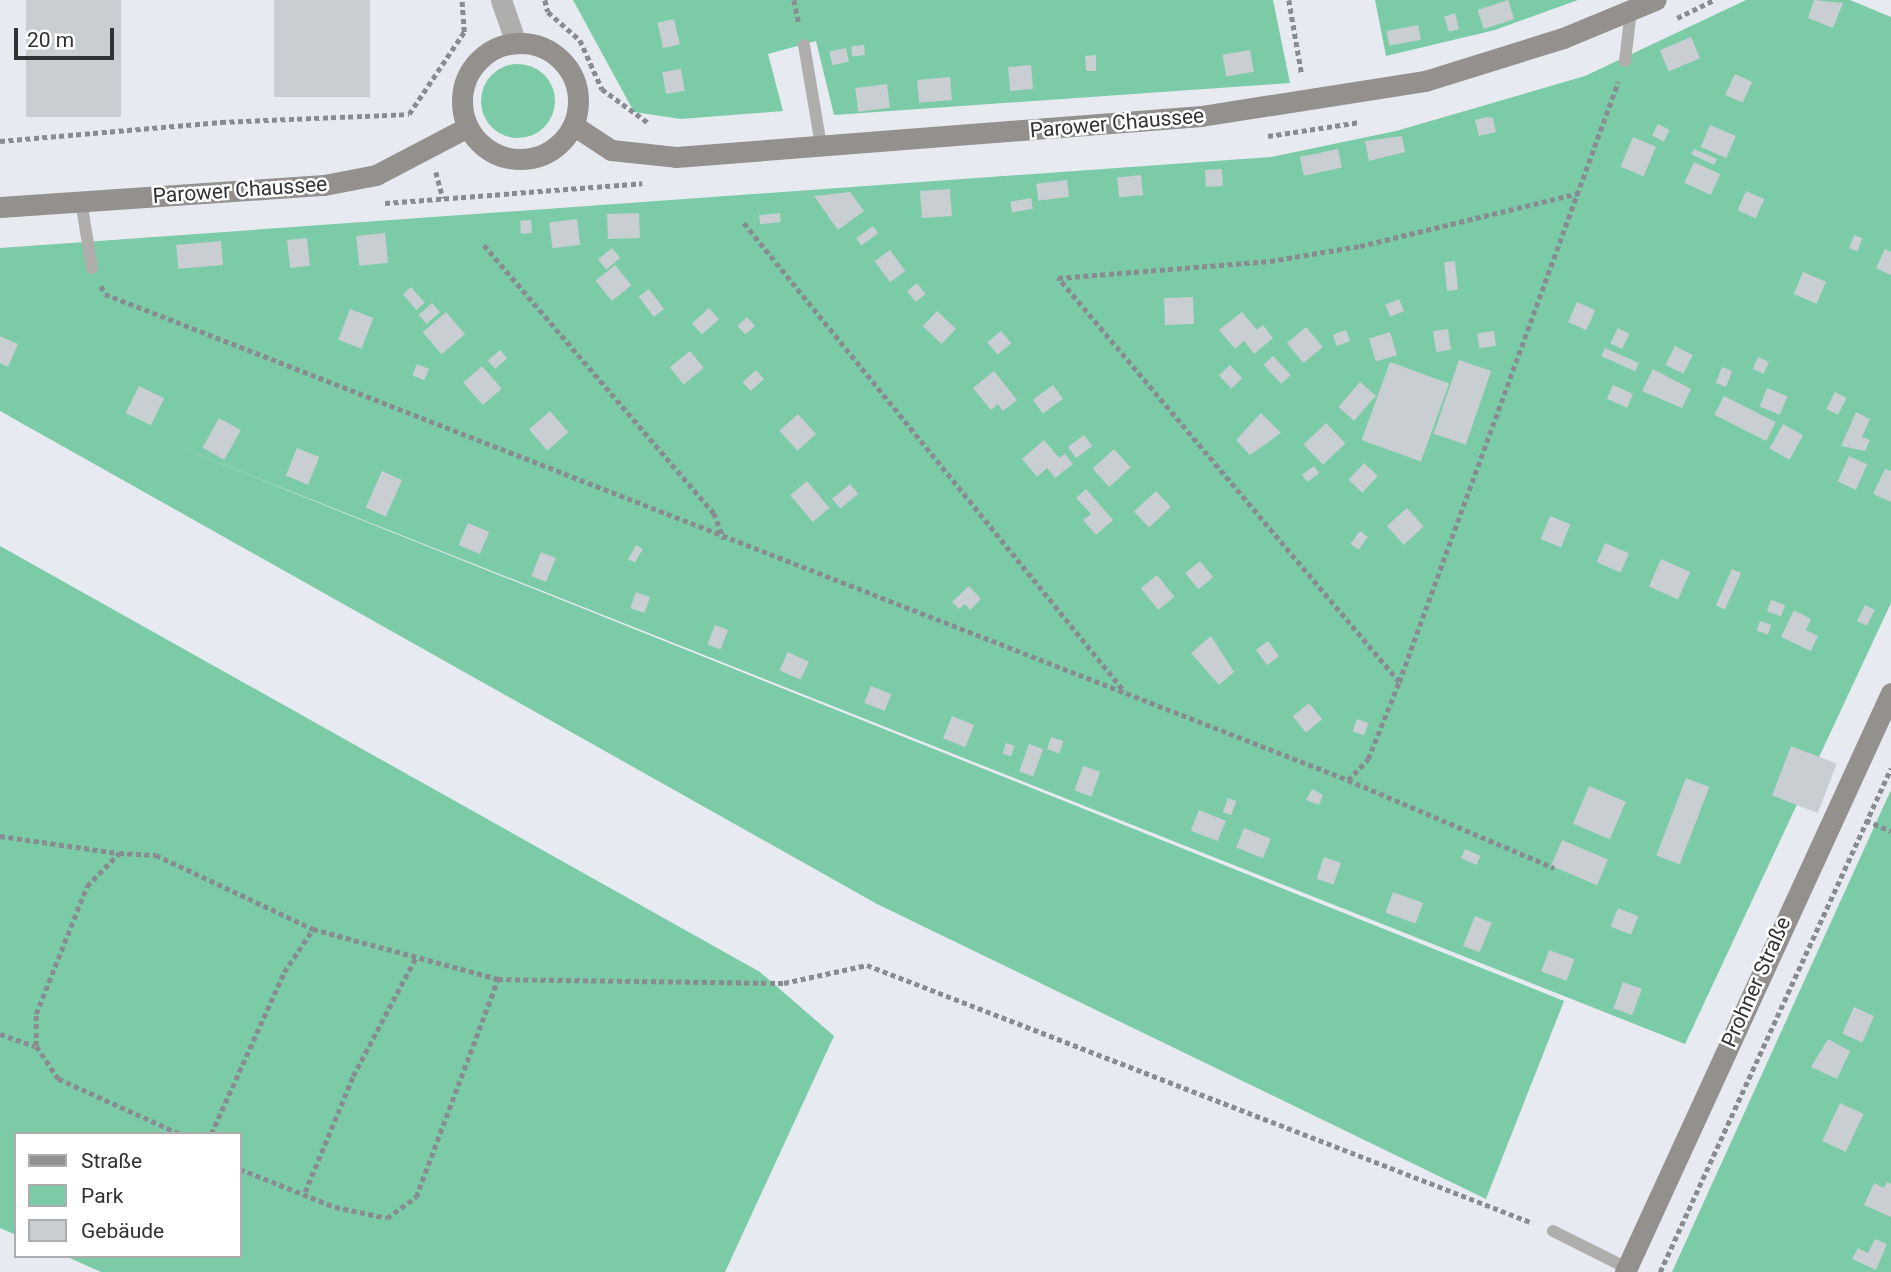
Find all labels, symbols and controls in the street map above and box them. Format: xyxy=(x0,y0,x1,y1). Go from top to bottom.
scale bar xyxy=(18,14,117,58)
text: 20 m xyxy=(27,28,74,52)
street label: Parower Chaussee xyxy=(1029,103,1205,143)
street label: Parower Chaussee xyxy=(152,171,328,209)
street label: Prohner Straße xyxy=(1716,913,1796,1051)
legend xyxy=(14,1132,242,1258)
text: Straße xyxy=(81,1149,142,1173)
text: Park xyxy=(81,1184,123,1208)
text: Gebäude xyxy=(81,1219,164,1243)

